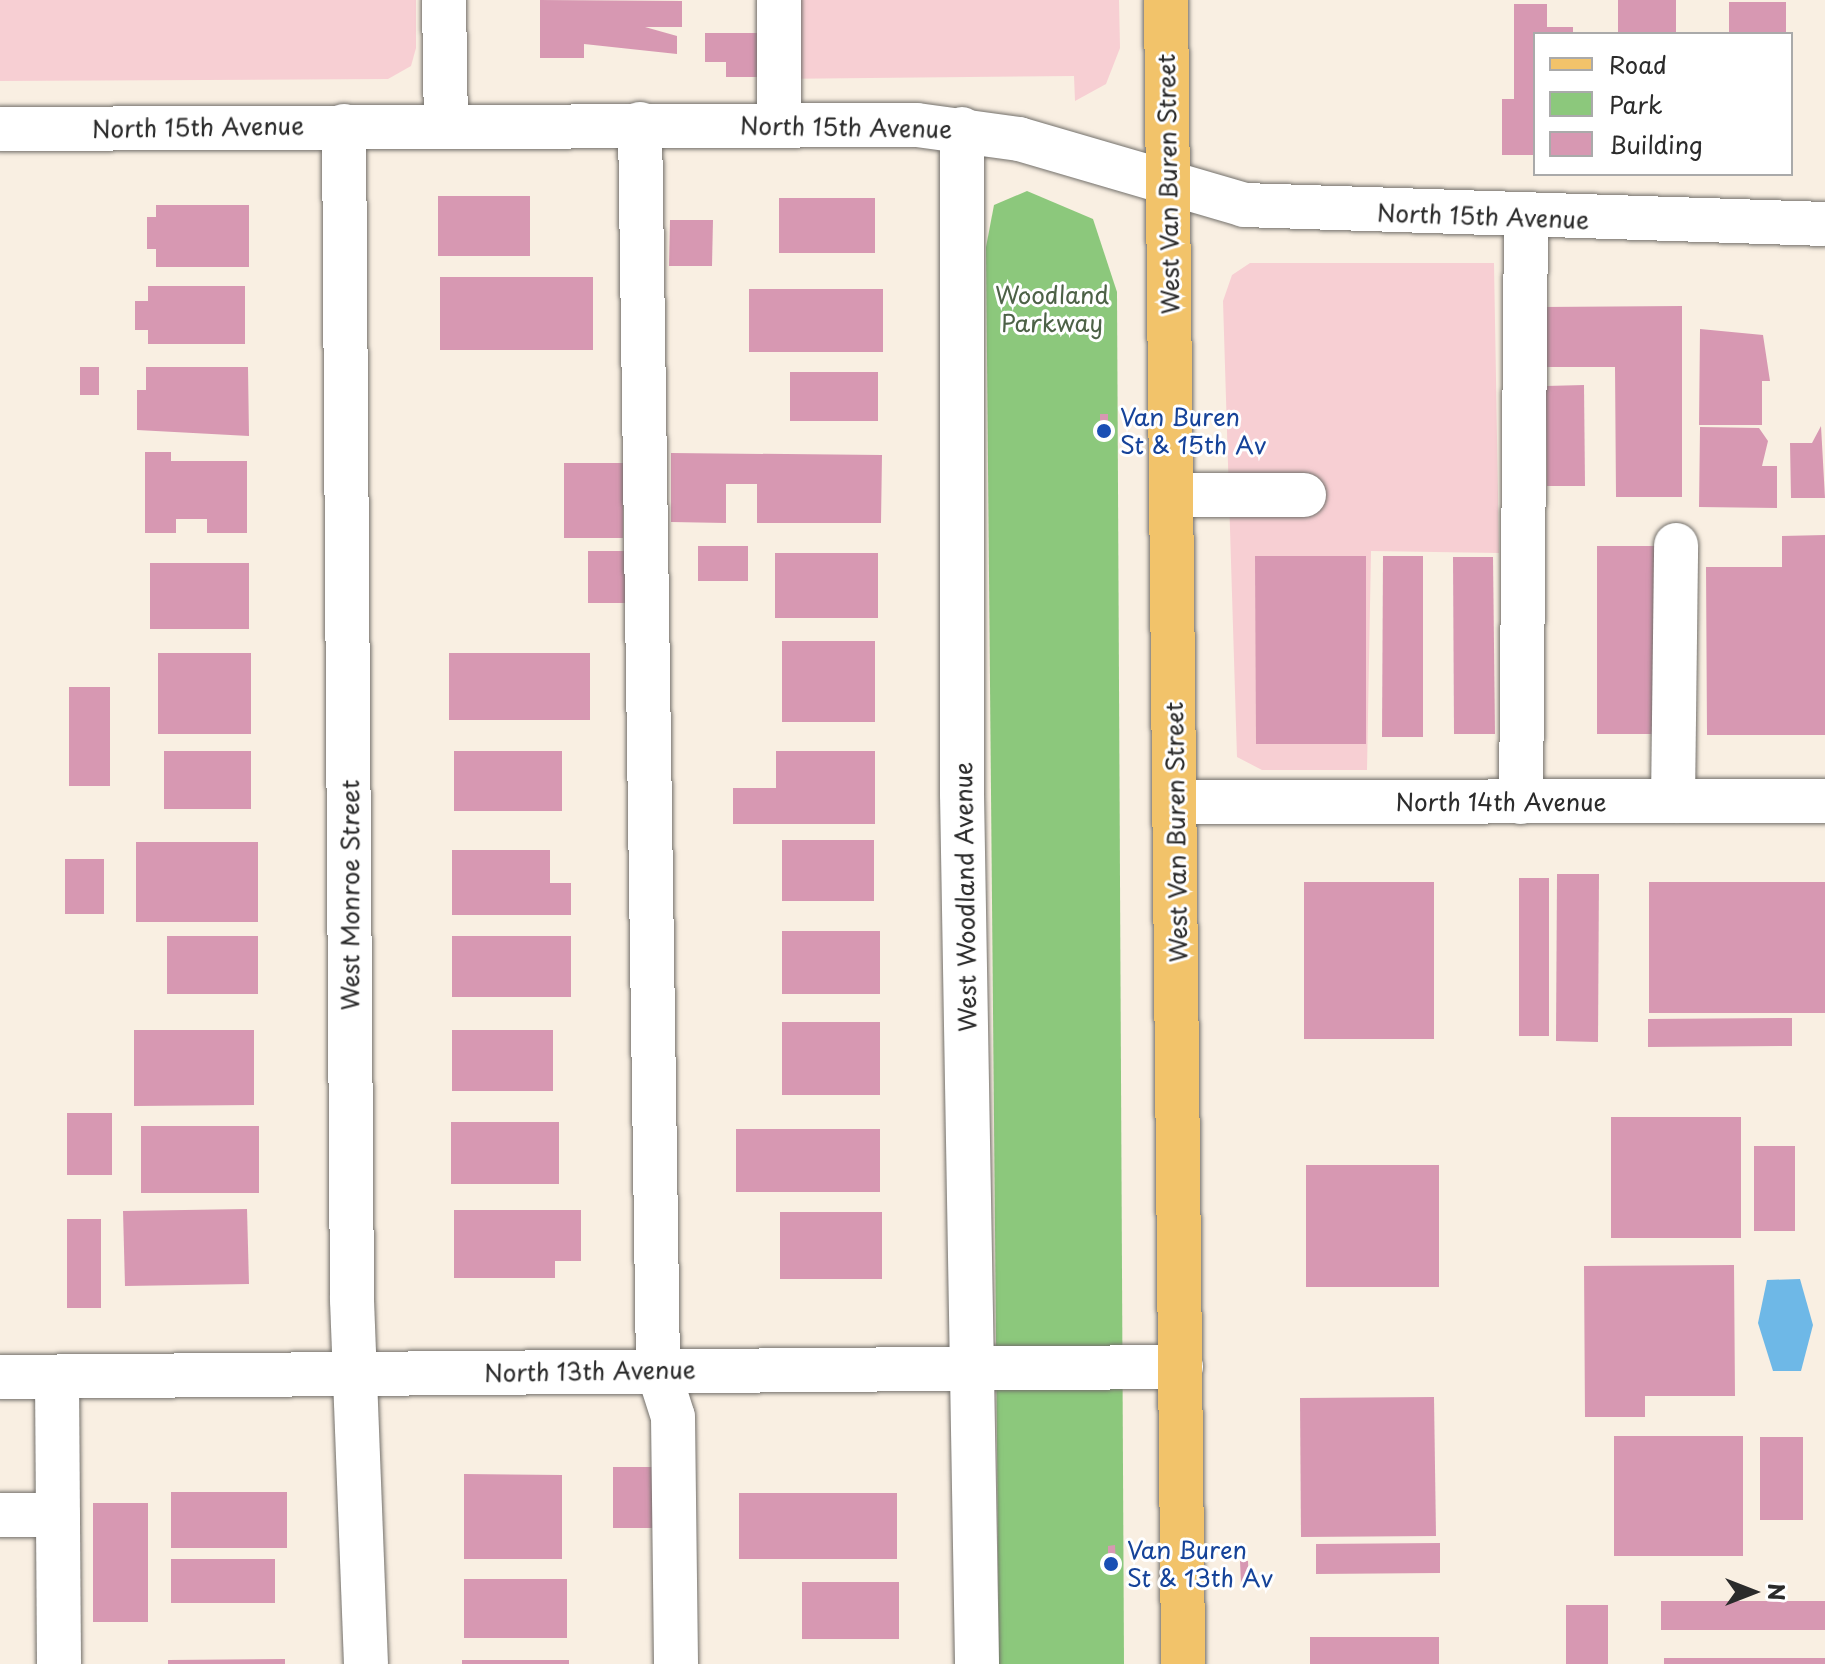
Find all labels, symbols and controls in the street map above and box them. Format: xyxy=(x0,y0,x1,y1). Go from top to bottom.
legend xyxy=(1533,32,1793,176)
text: Road xyxy=(1609,46,1667,82)
street label: West Van Buren Street xyxy=(1151,52,1185,316)
text: Park xyxy=(1609,86,1663,122)
street label: North 15th Avenue xyxy=(91,111,305,143)
street label: North 15th Avenue xyxy=(739,111,953,143)
text: Building xyxy=(1609,126,1703,162)
street label: North 15th Avenue xyxy=(1375,198,1591,234)
park label: Woodland Parkway xyxy=(995,281,1109,337)
place label: Van Buren St & 15th Av xyxy=(1120,403,1266,459)
marker: Van Buren St & 15th Av xyxy=(1095,422,1113,440)
street label: West Van Buren Street xyxy=(1159,700,1193,964)
street label: West Woodland Avenue xyxy=(948,763,982,1031)
street label: West Monroe Street xyxy=(336,779,364,1011)
street label: North 14th Avenue xyxy=(1394,788,1608,816)
street label: North 13th Avenue xyxy=(483,1355,697,1387)
place label: Van Buren St & 13th Av xyxy=(1127,1536,1273,1592)
north arrow xyxy=(1713,1552,1793,1632)
marker: Van Buren St & 13th Av xyxy=(1102,1555,1120,1573)
text: N xyxy=(1761,1583,1794,1601)

